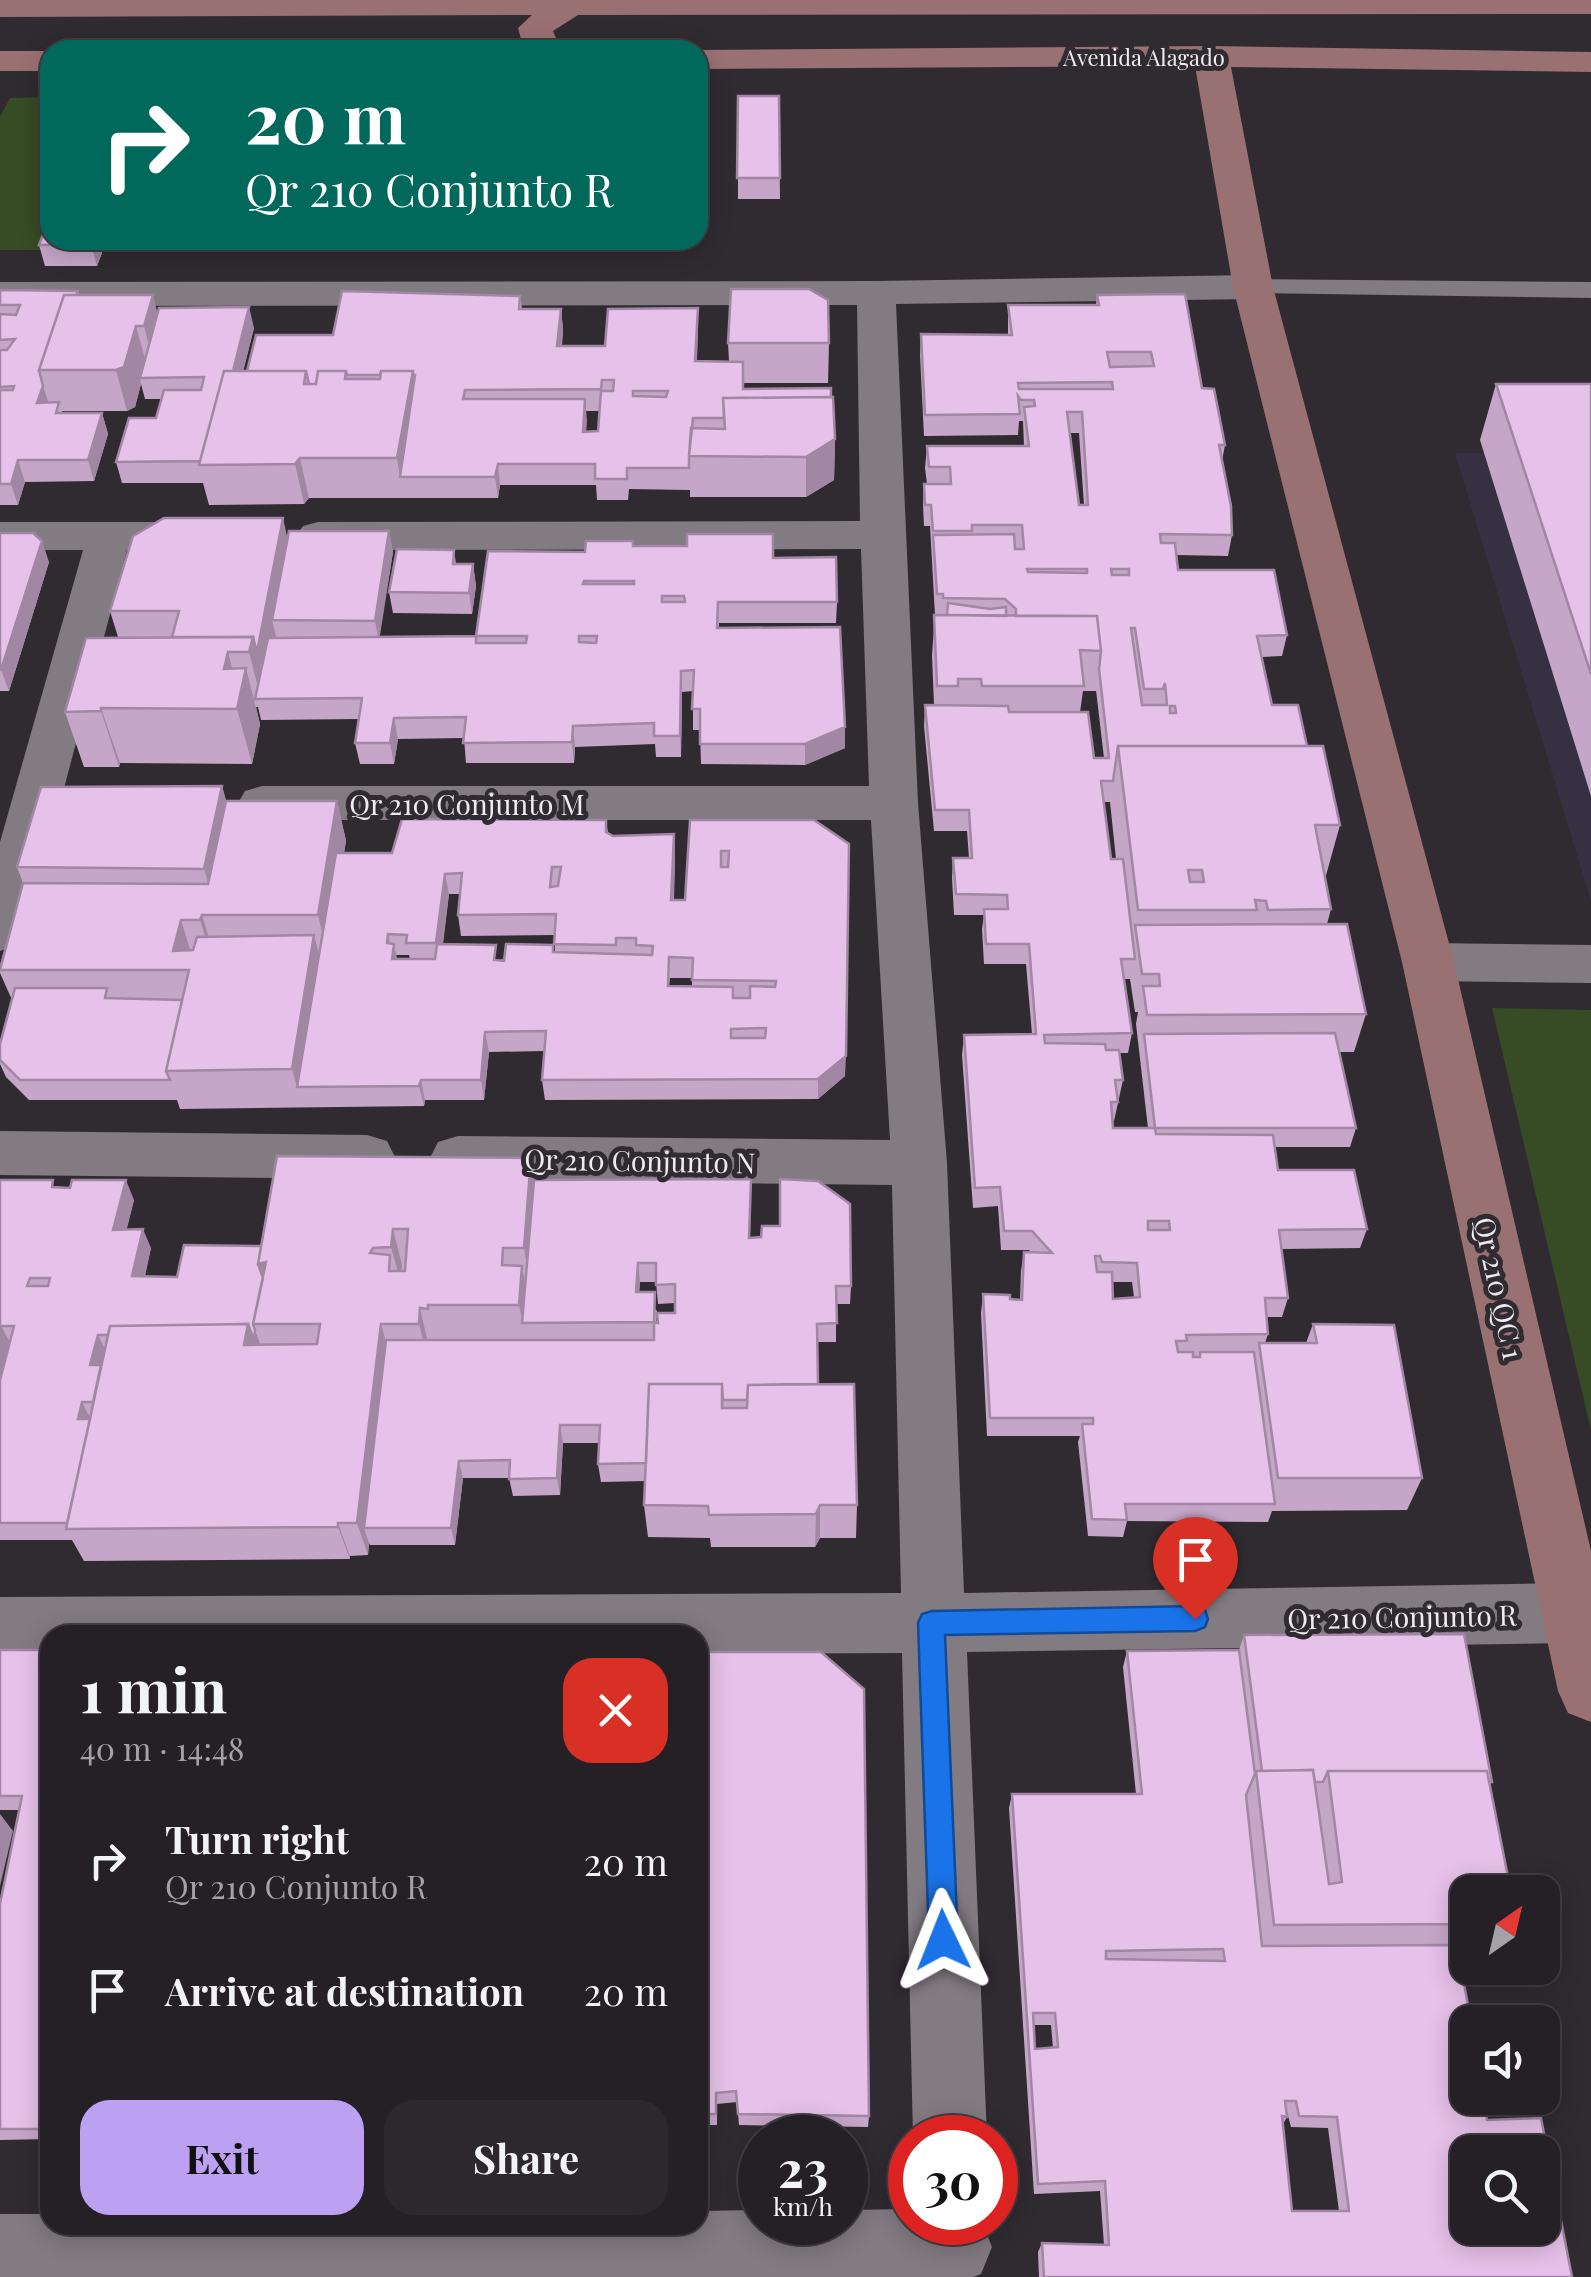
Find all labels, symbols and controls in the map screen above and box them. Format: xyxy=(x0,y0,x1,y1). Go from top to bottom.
street label: Avenida Alagado xyxy=(1062,42,1225,72)
text: 20 m xyxy=(245,68,406,162)
icon: right xyxy=(80,80,210,210)
text: Qr 210 Conjunto R xyxy=(245,158,614,218)
street label: Qr 210 Conjunto M xyxy=(349,785,585,822)
street label: Qr 210 Conjunto N xyxy=(524,1139,756,1181)
street label: Qr 210 QC 1 xyxy=(1467,1213,1533,1363)
pin xyxy=(1153,1517,1238,1620)
icon: arrive xyxy=(1168,1532,1223,1587)
street label: Qr 210 Conjunto R xyxy=(1287,1595,1518,1636)
text: 1 min xyxy=(80,1648,227,1728)
button: close xyxy=(563,1658,668,1763)
text: 40 m · 14:48 xyxy=(80,1726,244,1769)
text: Turn right xyxy=(165,1813,349,1864)
icon: right xyxy=(80,1833,135,1888)
text: 20 m xyxy=(584,1835,668,1886)
text: Qr 210 Conjunto R xyxy=(165,1864,427,1907)
north arrow xyxy=(1450,1875,1560,1985)
map controls xyxy=(1450,1875,1560,2245)
position arrow xyxy=(891,1888,995,1992)
icon: arrive xyxy=(80,1963,135,2018)
text: Arrive at destination xyxy=(165,1965,524,2016)
text: 20 m xyxy=(584,1965,668,2016)
button: sound xyxy=(1450,2005,1560,2115)
button: Exit xyxy=(80,2100,364,2215)
button: Share xyxy=(384,2100,668,2215)
speed limit sign: 30 xyxy=(888,2115,1018,2245)
text: 23 xyxy=(778,2134,828,2201)
button: search xyxy=(1450,2135,1560,2245)
text: km/h xyxy=(773,2189,833,2222)

